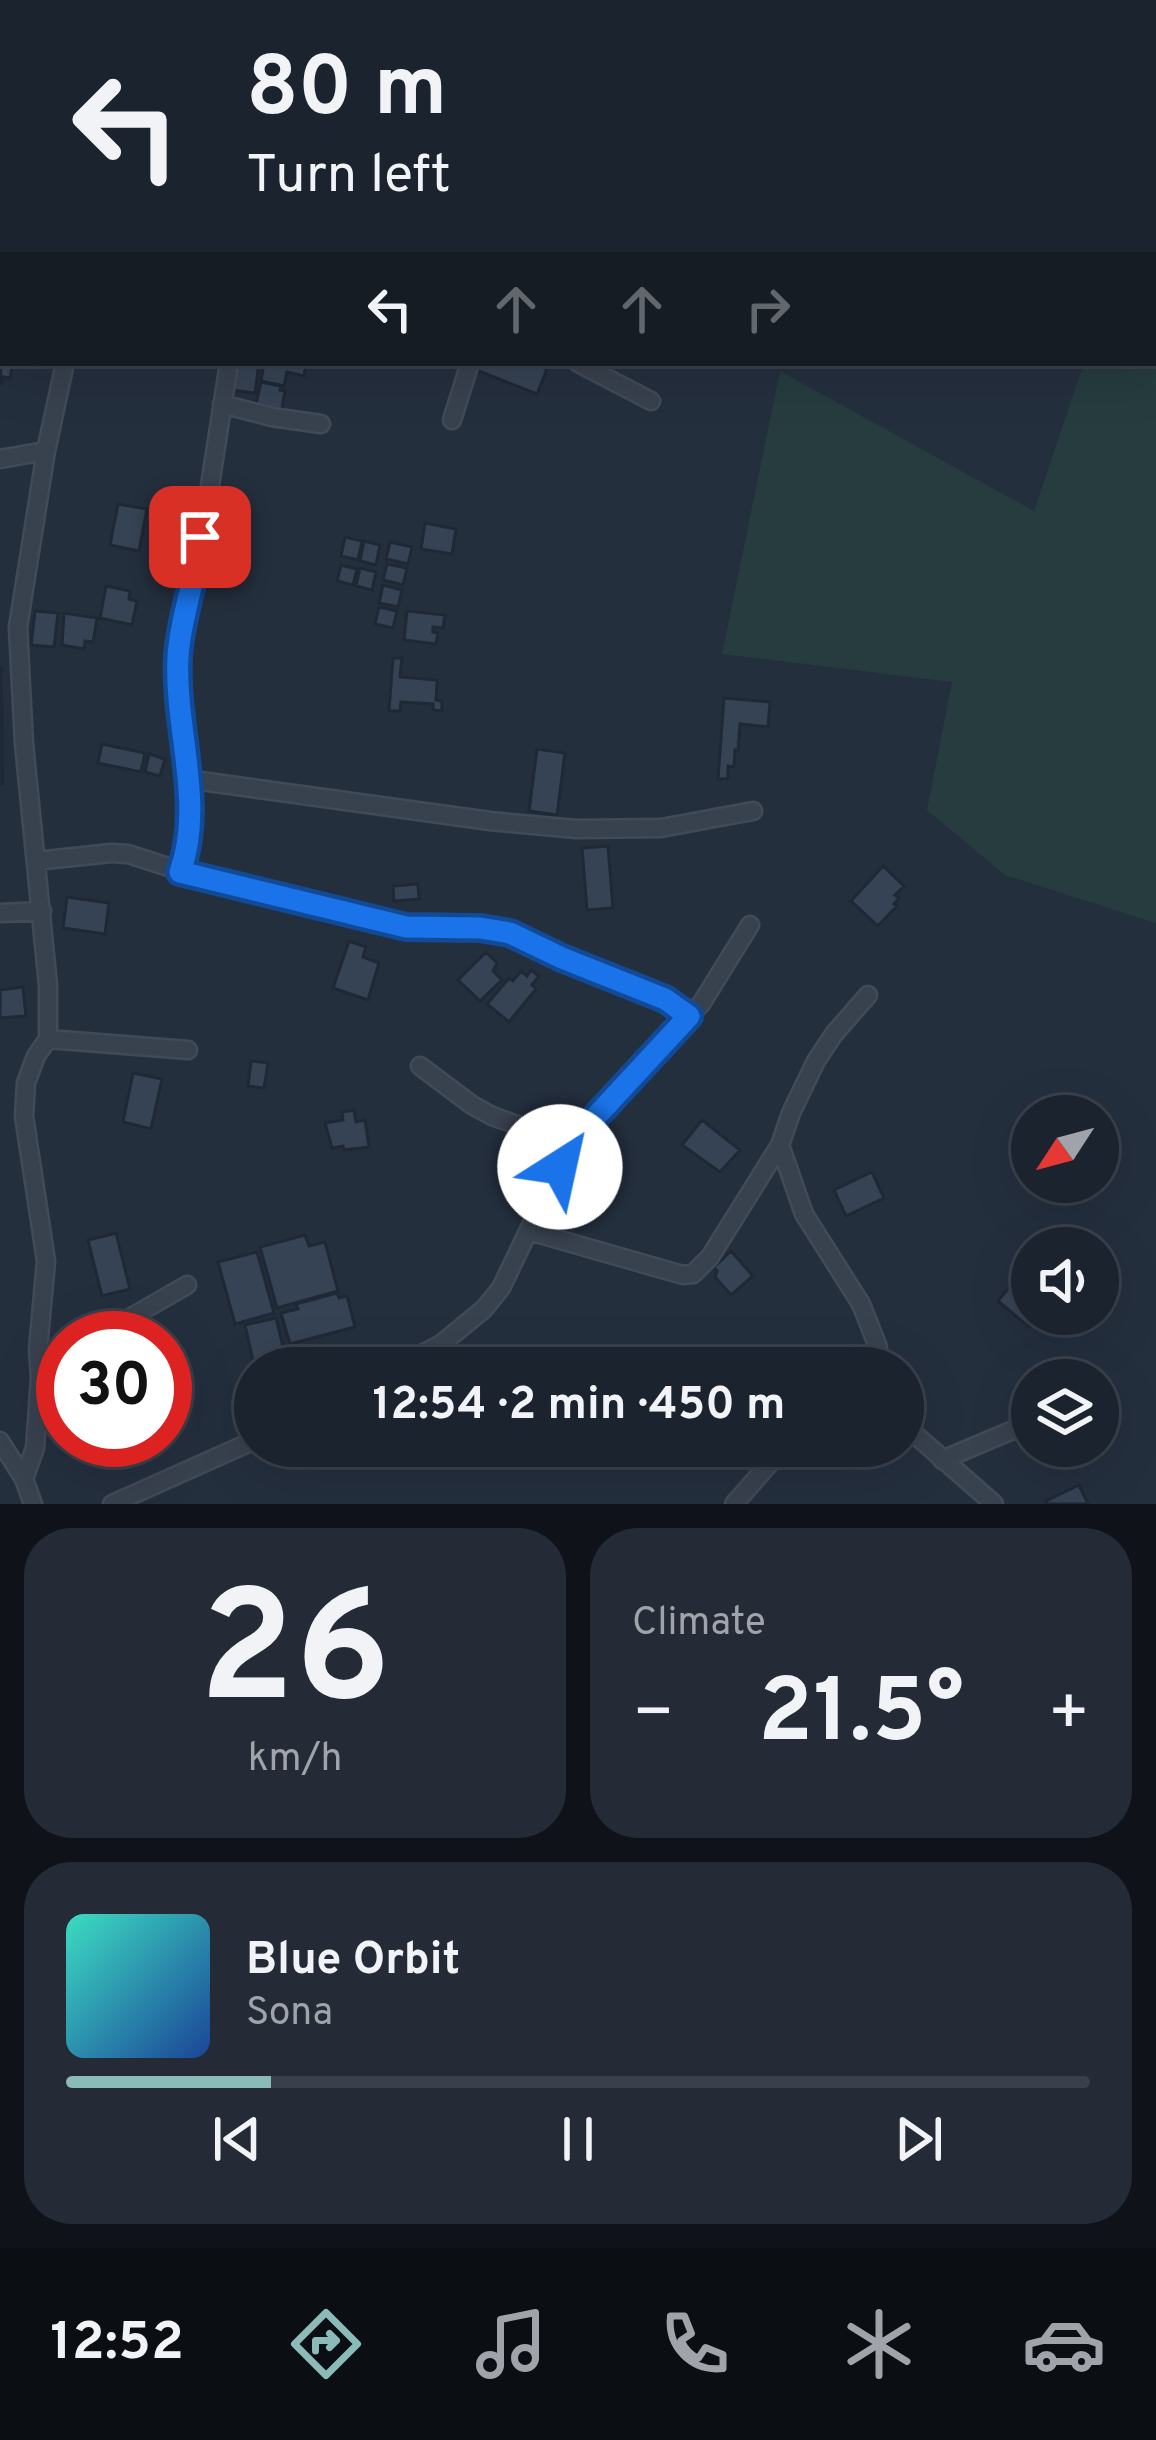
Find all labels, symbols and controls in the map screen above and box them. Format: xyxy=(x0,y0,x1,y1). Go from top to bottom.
text: 80 m xyxy=(246,39,447,145)
icon: left xyxy=(48,48,204,204)
text: Turn left xyxy=(246,143,451,212)
icon: left xyxy=(357,276,423,342)
icon: ahead xyxy=(483,276,549,342)
icon: ahead xyxy=(609,276,675,342)
icon: right xyxy=(735,276,801,342)
pin xyxy=(149,486,251,588)
icon: arrive xyxy=(167,504,233,570)
north arrow xyxy=(1011,1095,1119,1203)
map controls xyxy=(1011,1095,1119,1467)
position arrow xyxy=(497,1104,623,1230)
button: sound xyxy=(1011,1227,1119,1335)
speed limit sign: 30 xyxy=(36,1311,192,1467)
button: layers xyxy=(1011,1359,1119,1467)
text: 12:54 · 2 min · 450 m xyxy=(373,1378,785,1435)
text: 26 xyxy=(199,1559,391,1757)
text: Climate xyxy=(632,1600,766,1649)
text: 21.5° xyxy=(758,1660,964,1773)
text: − xyxy=(632,1675,675,1758)
text: + xyxy=(1047,1675,1090,1758)
text: km/h xyxy=(248,1736,342,1785)
text: Blue Orbit xyxy=(246,1933,460,1990)
text: Sona xyxy=(246,1990,333,2039)
icon: previous xyxy=(204,2106,270,2172)
icon: pause xyxy=(545,2106,611,2172)
icon: next xyxy=(886,2106,952,2172)
icon: directions xyxy=(284,2302,368,2386)
icon: music xyxy=(469,2302,553,2386)
icon: phone xyxy=(653,2302,737,2386)
icon: climate xyxy=(837,2302,921,2386)
icon: car xyxy=(1022,2302,1106,2386)
text: 12:52 xyxy=(50,2310,184,2379)

